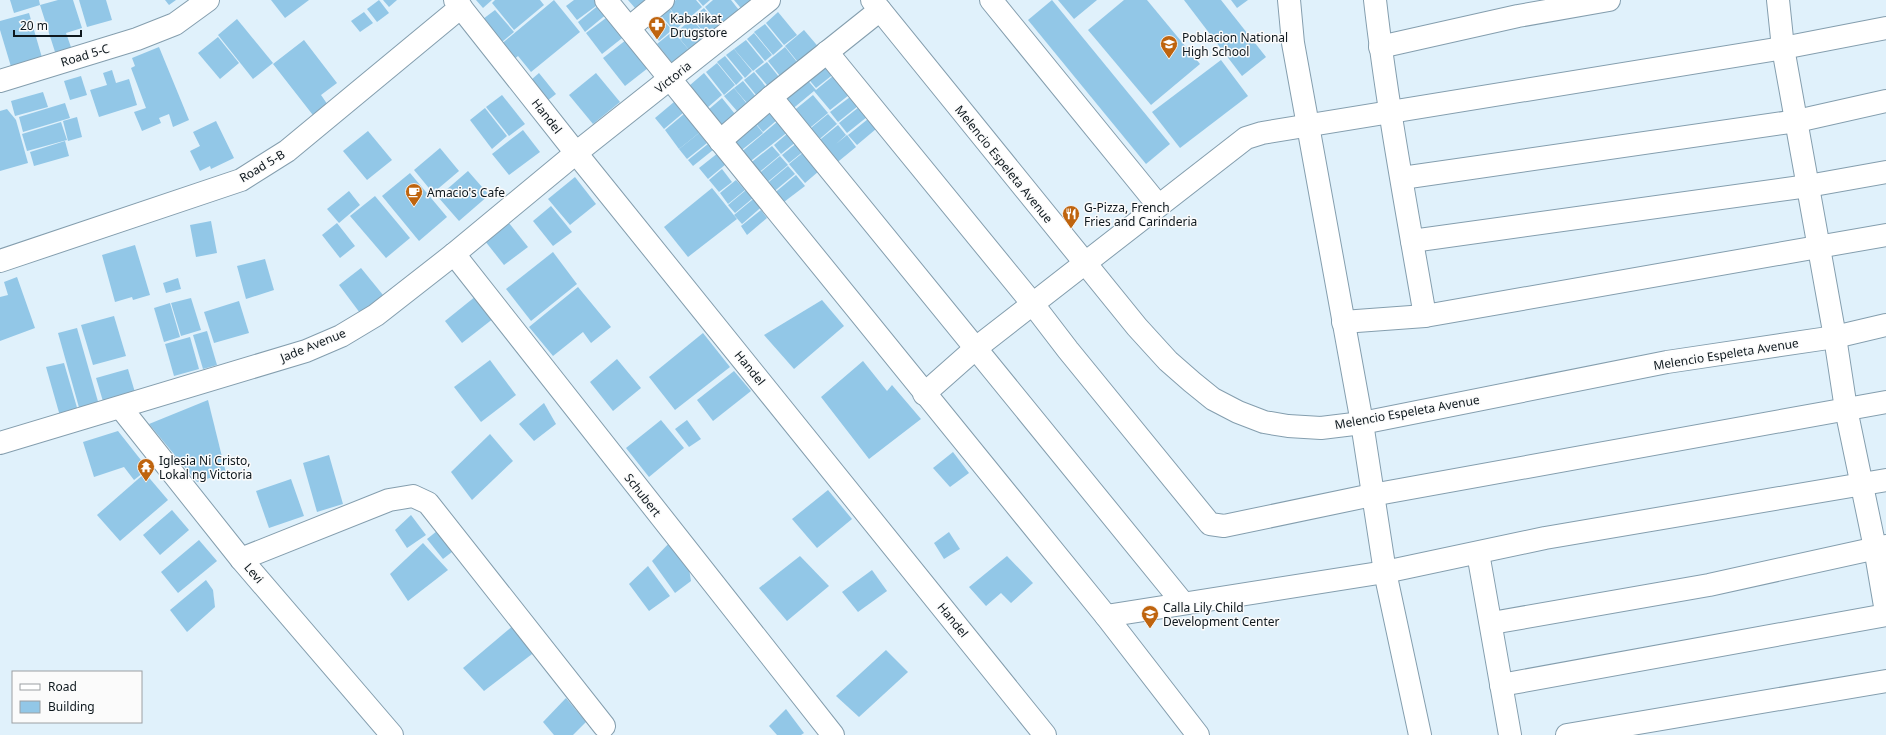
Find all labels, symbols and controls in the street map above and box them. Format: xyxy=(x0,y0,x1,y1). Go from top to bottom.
place label: Kabalikat Drugstore xyxy=(670,10,728,41)
scale bar xyxy=(14,12,81,38)
pharmacy icon: Kabalikat Drugstore xyxy=(647,15,667,40)
text: 20 m xyxy=(20,17,48,34)
place label: Poblacion National High School xyxy=(1182,29,1288,60)
school or university icon: Poblacion National High School xyxy=(1159,34,1179,59)
street label: Road 5-C xyxy=(58,39,112,70)
street label: Victoria xyxy=(651,57,695,97)
street label: Handel xyxy=(528,95,566,137)
street label: Melencio Espeleta Avenue xyxy=(951,102,1057,227)
street label: Road 5-B xyxy=(236,146,288,186)
cafe icon: Amacio's Cafe xyxy=(404,182,424,207)
place label: Amacio's Cafe xyxy=(427,184,505,201)
place label: G-Pizza, French Fries and Carinderia xyxy=(1084,199,1197,230)
restaurant icon: G-Pizza, French Fries and Carinderia xyxy=(1061,204,1081,229)
street label: Jade Avenue xyxy=(277,324,349,366)
street label: Melencio Espeleta Avenue xyxy=(1652,334,1800,374)
street label: Handel xyxy=(731,347,769,389)
street label: Melencio Espeleta Avenue xyxy=(1333,391,1481,433)
place label: Iglesia Ni Cristo, Lokal ng Victoria xyxy=(159,452,252,483)
temple icon: Iglesia Ni Cristo, Lokal ng Victoria xyxy=(136,457,156,482)
street label: Schubert xyxy=(621,470,666,521)
street label: Levi xyxy=(240,559,268,587)
street label: Handel xyxy=(934,599,972,641)
place label: Calla Lily Child Development Center xyxy=(1163,599,1280,630)
school or university icon: Calla Lily Child Development Center xyxy=(1140,604,1160,629)
legend xyxy=(12,671,142,723)
text: Road xyxy=(48,678,77,695)
text: Building xyxy=(48,698,95,715)

